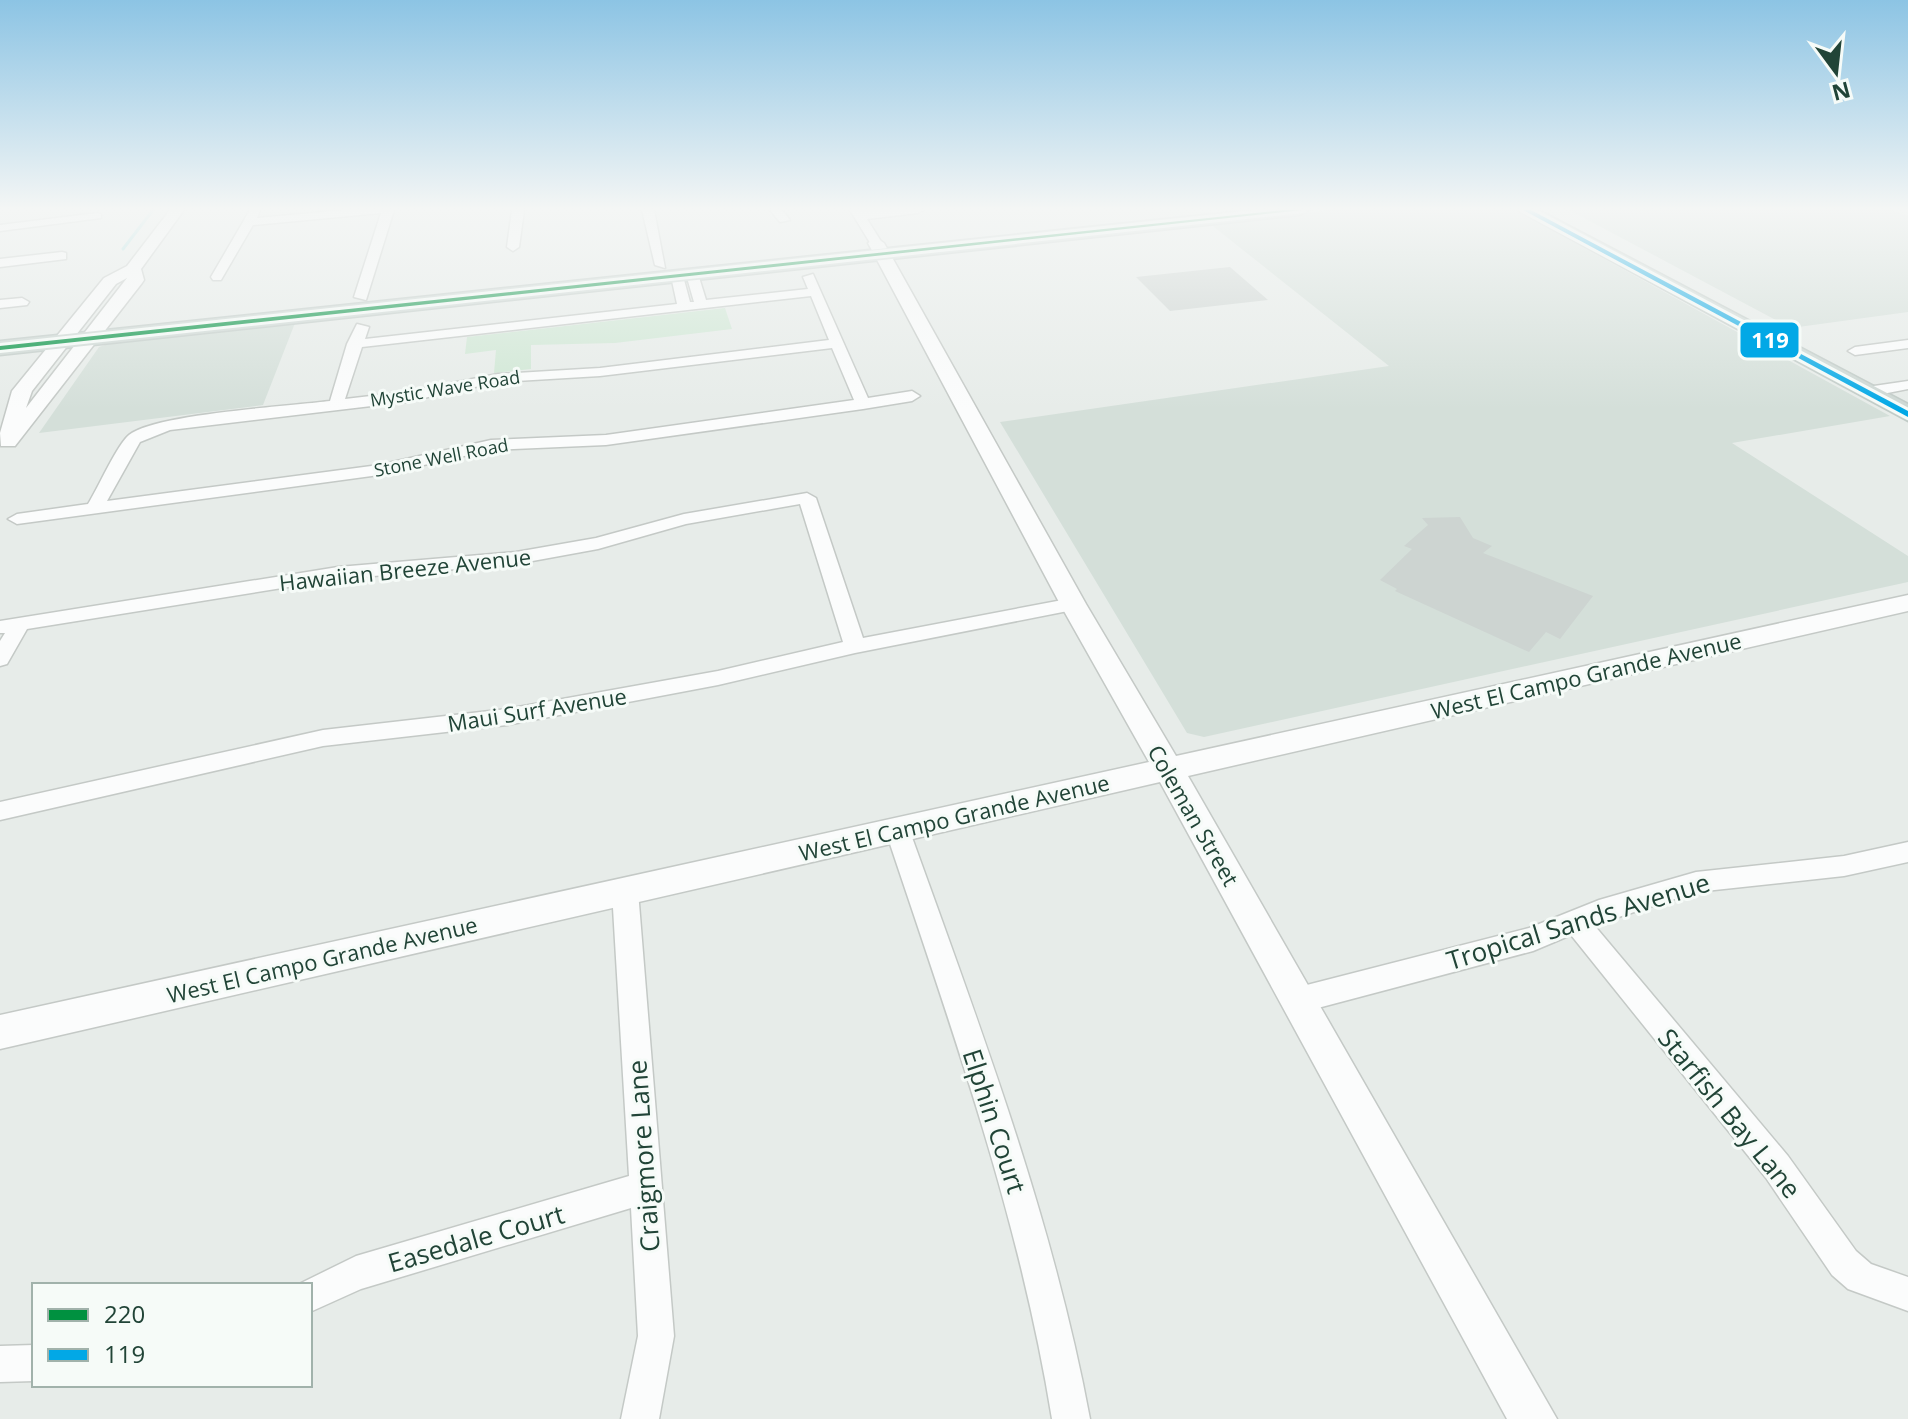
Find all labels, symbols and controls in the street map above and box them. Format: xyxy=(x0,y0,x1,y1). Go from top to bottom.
north arrow xyxy=(1796,32,1876,112)
text: N xyxy=(1829,75,1854,109)
line badge: 119 xyxy=(1739,321,1800,359)
text: 119 xyxy=(1751,324,1789,354)
street label: Mystic Wave Road xyxy=(368,364,522,412)
street label: Stone Well Road xyxy=(372,432,510,482)
street label: Hawaiian Breeze Avenue xyxy=(278,541,532,597)
street label: West El Campo Grande Avenue xyxy=(1428,625,1744,725)
street label: Maui Surf Avenue xyxy=(445,680,629,738)
street label: Coleman Street xyxy=(1141,739,1247,891)
street label: West El Campo Grande Avenue xyxy=(796,767,1112,867)
street label: Tropical Sands Avenue xyxy=(1442,864,1714,978)
street label: West El Campo Grande Avenue xyxy=(164,909,480,1009)
street label: Starfish Bay Lane xyxy=(1650,1021,1810,1205)
street label: Elphin Court xyxy=(955,1044,1035,1198)
street label: Craigmore Lane xyxy=(618,1059,668,1253)
street label: Easedale Court xyxy=(384,1196,568,1280)
legend xyxy=(32,1283,312,1387)
text: 220 xyxy=(104,1297,145,1330)
text: 119 xyxy=(104,1337,145,1370)

